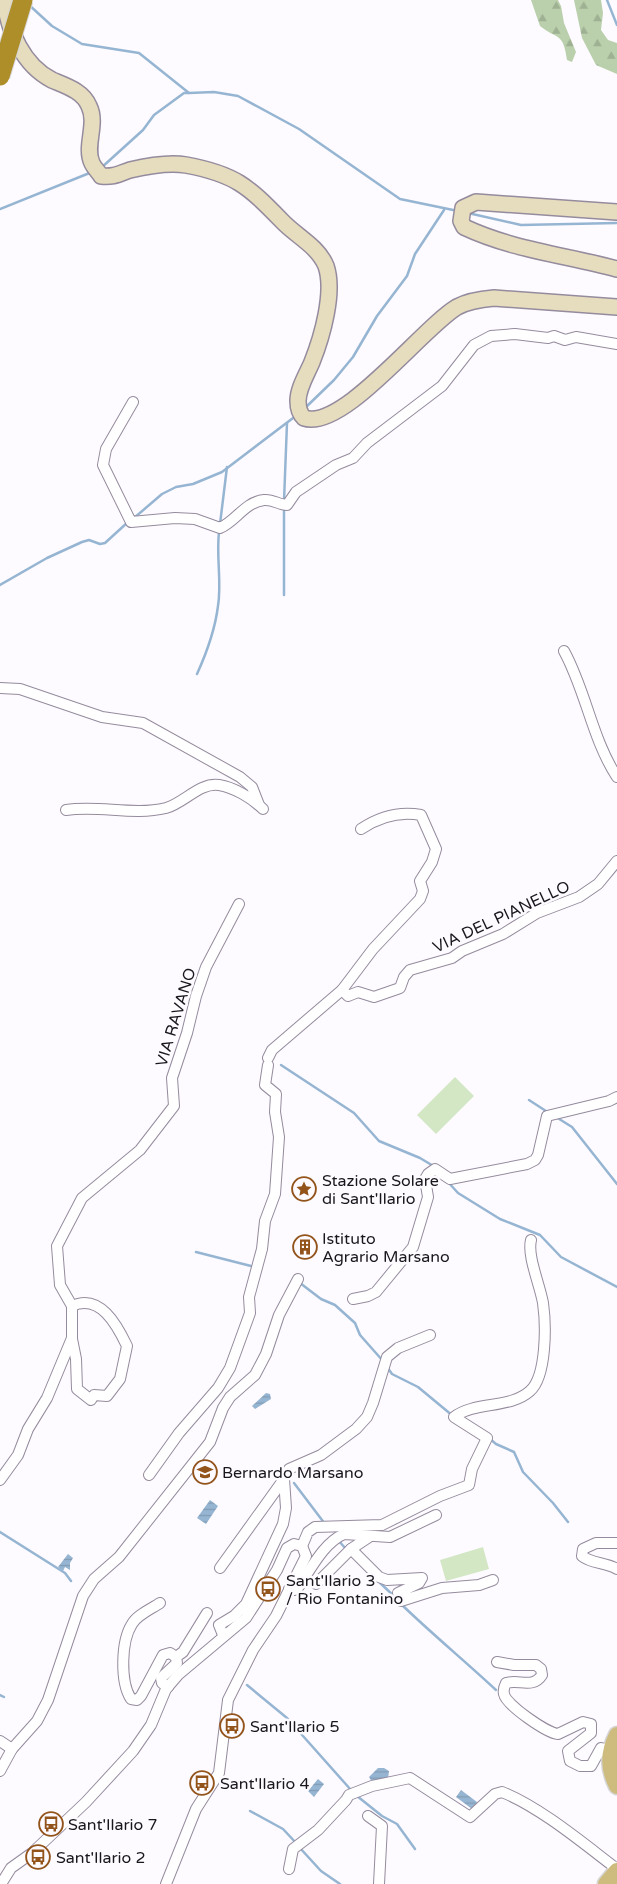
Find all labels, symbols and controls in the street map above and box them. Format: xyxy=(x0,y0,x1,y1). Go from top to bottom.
street label: VIA DEL PIANELLO xyxy=(430,876,573,957)
street label: VIA RAVANO xyxy=(151,965,201,1069)
place label: Stazione Solare di Sant'Ilario xyxy=(322,1171,439,1209)
place icon: Stazione Solare di Sant'Ilario xyxy=(291,1176,317,1202)
place label: Istituto Agrario Marsano xyxy=(322,1229,450,1267)
building icon: Istituto Agrario Marsano xyxy=(292,1234,318,1260)
school or university icon: Bernardo Marsano xyxy=(192,1459,218,1485)
place label: Bernardo Marsano xyxy=(222,1463,364,1483)
place label: Sant'Ilario 3 / Rio Fontanino xyxy=(286,1571,403,1609)
bus stop icon: Sant'Ilario 3 / Rio Fontanino xyxy=(255,1576,281,1602)
bus stop icon: Sant'Ilario 5 xyxy=(219,1713,245,1739)
place label: Sant'Ilario 5 xyxy=(250,1717,340,1737)
bus stop icon: Sant'Ilario 4 xyxy=(189,1770,215,1796)
place label: Sant'Ilario 4 xyxy=(220,1774,310,1794)
bus stop icon: Sant'Ilario 7 xyxy=(38,1811,64,1837)
place label: Sant'Ilario 7 xyxy=(68,1815,158,1835)
bus stop icon: Sant'Ilario 2 xyxy=(25,1844,51,1870)
place label: Sant'Ilario 2 xyxy=(56,1848,146,1868)

